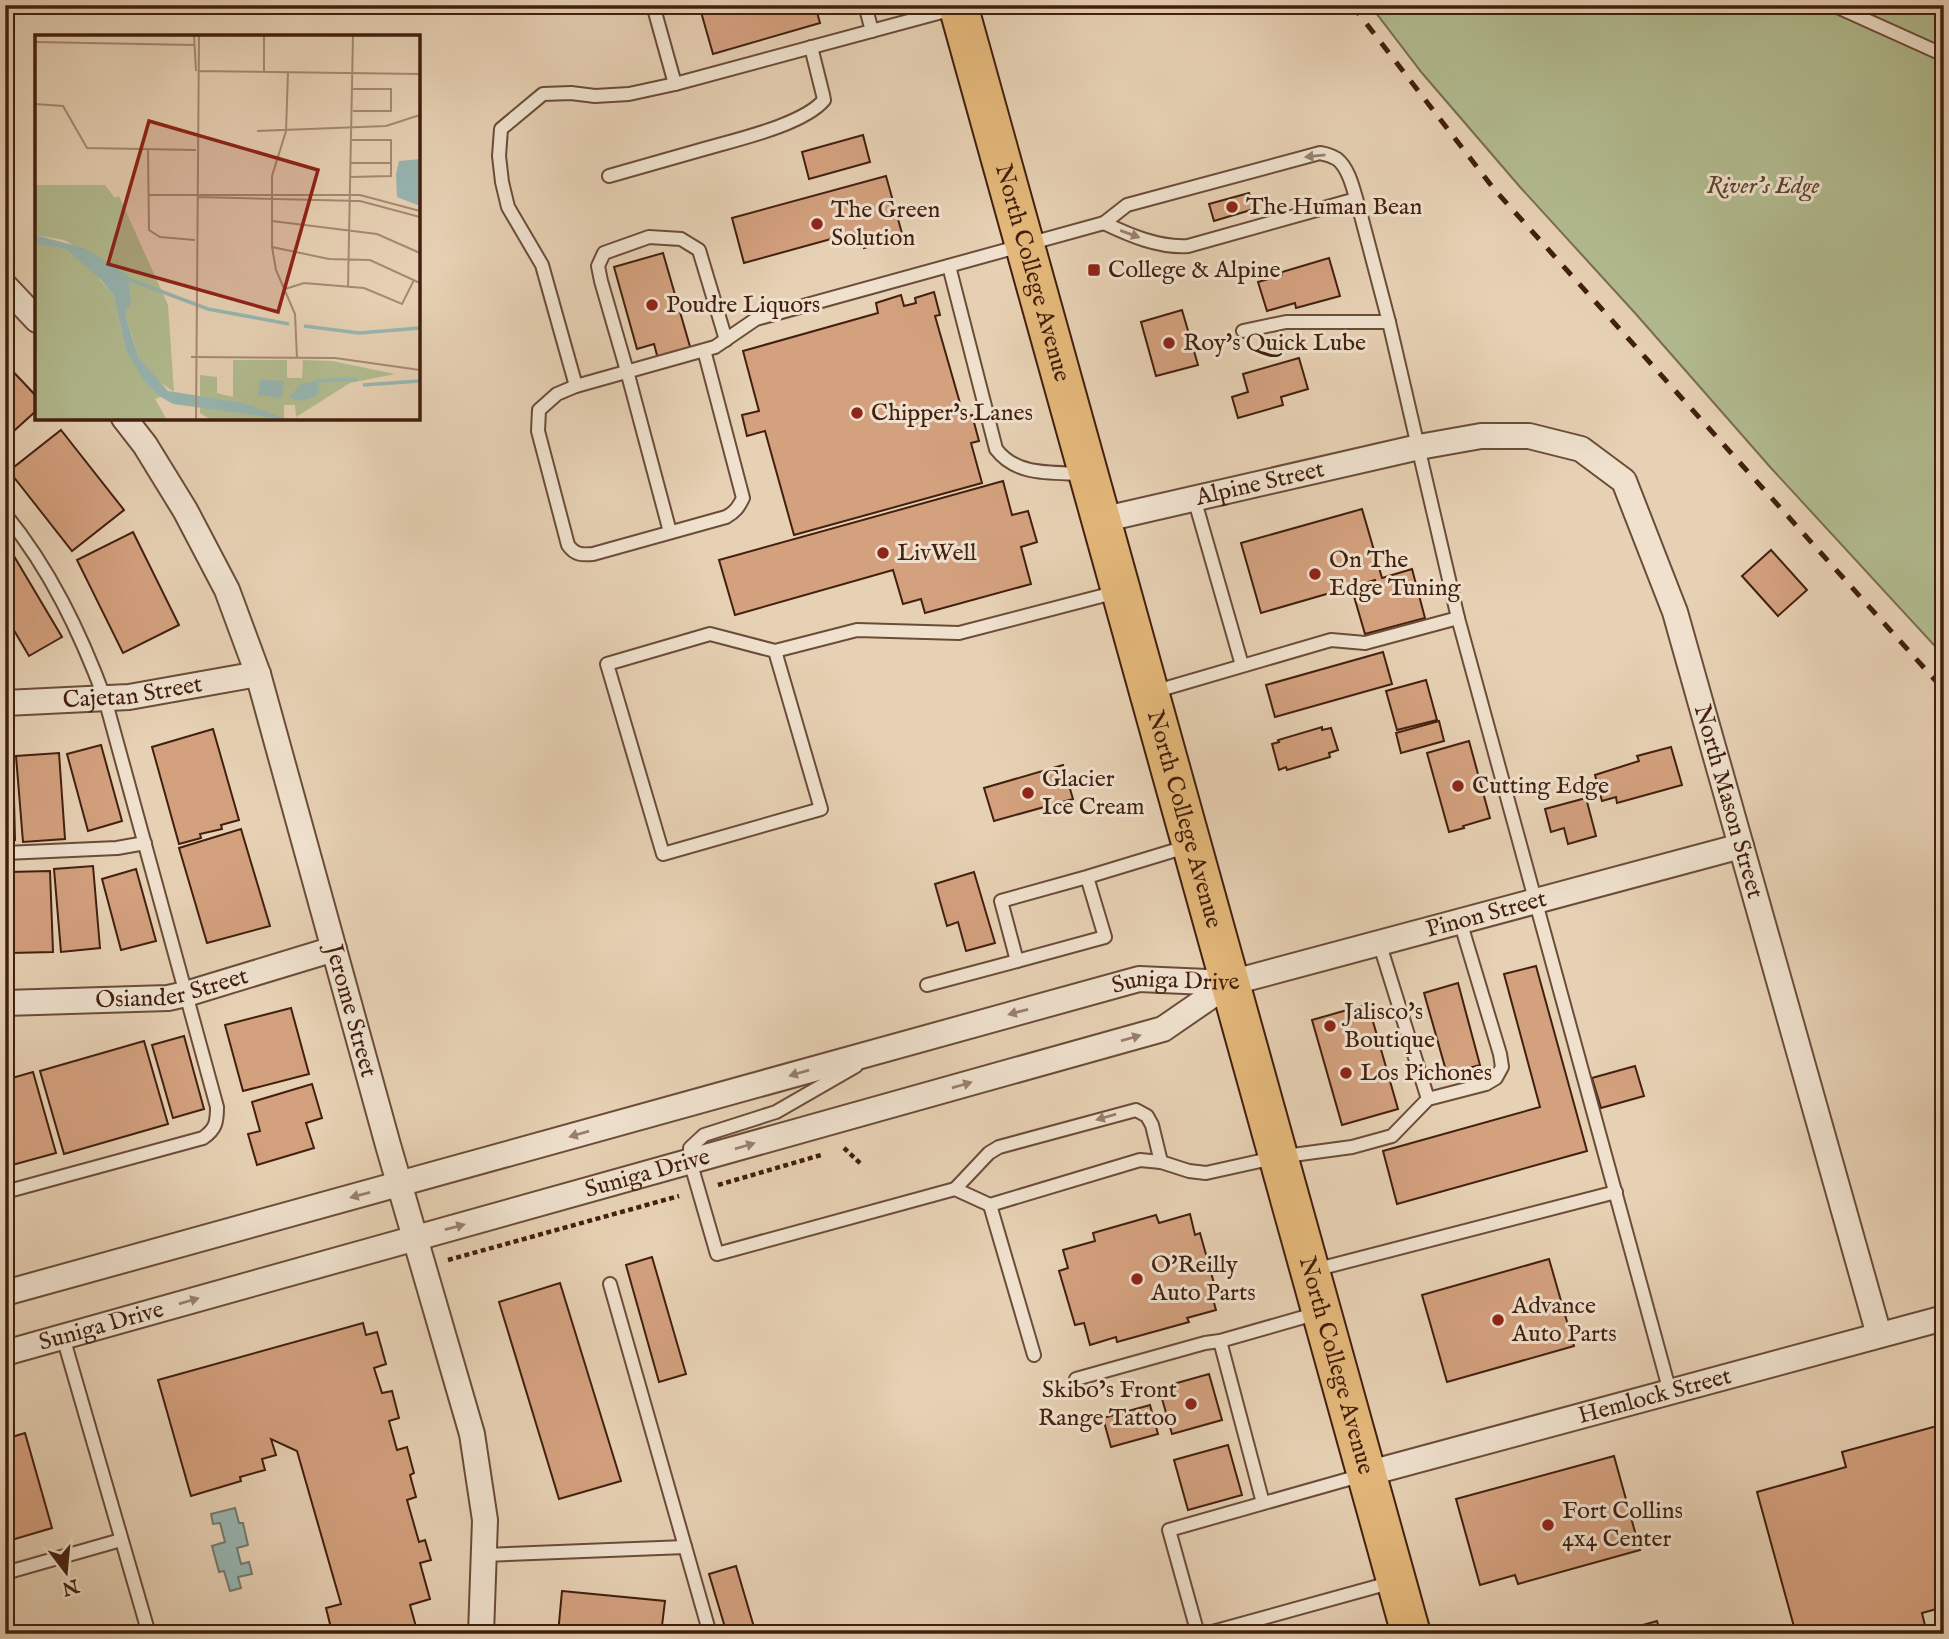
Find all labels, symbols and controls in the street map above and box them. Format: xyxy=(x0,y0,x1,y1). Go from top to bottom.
inset map xyxy=(35,35,420,420)
one-way arrow xyxy=(1303,151,1325,162)
street label: North College Avenue xyxy=(987,160,1078,385)
park label: River's Edge xyxy=(1707,171,1819,202)
place label: The Human Bean xyxy=(1246,192,1422,223)
place label: The Green Solution xyxy=(831,195,940,254)
marker: The Human Bean xyxy=(1224,199,1240,215)
marker: The Green Solution xyxy=(809,216,825,232)
one-way arrow xyxy=(1120,229,1141,240)
place label: College & Alpine xyxy=(1108,255,1281,286)
marker: College & Alpine xyxy=(1086,262,1102,278)
place label: Poudre Liquors xyxy=(666,290,820,321)
marker: Poudre Liquors xyxy=(644,297,660,313)
place label: Roy's Quick Lube xyxy=(1183,328,1366,359)
marker: Roy's Quick Lube xyxy=(1161,335,1177,351)
place label: Chipper's Lanes xyxy=(871,398,1033,429)
marker: Chipper's Lanes xyxy=(849,405,865,421)
street label: Alpine Street xyxy=(1192,454,1327,514)
place label: LivWell xyxy=(897,538,977,569)
marker: LivWell xyxy=(875,545,891,561)
place label: On The Edge Tuning xyxy=(1329,545,1462,604)
marker: On The Edge Tuning xyxy=(1307,566,1323,582)
street label: Cajetan Street xyxy=(62,669,205,716)
street label: North Mason Street xyxy=(1686,701,1771,902)
street label: North College Avenue xyxy=(1139,707,1229,932)
place label: Glacier Ice Cream xyxy=(1042,764,1145,823)
place label: Cutting Edge xyxy=(1472,771,1609,802)
marker: Cutting Edge xyxy=(1450,778,1466,794)
marker: Glacier Ice Cream xyxy=(1020,785,1036,801)
street label: Pinon Street xyxy=(1422,883,1550,945)
street label: Jerome Street xyxy=(317,938,384,1081)
street label: Osiander Street xyxy=(95,960,252,1016)
street label: Suniga Drive xyxy=(1108,963,1243,1001)
place label: Jalisco's Boutique xyxy=(1341,997,1435,1056)
one-way arrow xyxy=(1007,1008,1028,1018)
marker: Jalisco's Boutique xyxy=(1322,1018,1338,1034)
one-way arrow xyxy=(1121,1032,1142,1042)
place label: Los Pichones xyxy=(1360,1058,1492,1089)
marker: Los Pichones xyxy=(1338,1065,1354,1081)
one-way arrow xyxy=(787,1068,809,1079)
one-way arrow xyxy=(951,1079,973,1090)
one-way arrow xyxy=(1095,1113,1116,1123)
one-way arrow xyxy=(568,1129,590,1140)
one-way arrow xyxy=(735,1140,756,1150)
street label: Suniga Drive xyxy=(581,1141,713,1206)
one-way arrow xyxy=(349,1190,370,1200)
one-way arrow xyxy=(444,1221,466,1232)
place label: O'Reilly Auto Parts xyxy=(1150,1250,1256,1309)
street label: North College Avenue xyxy=(1291,1253,1381,1478)
marker: O'Reilly Auto Parts xyxy=(1129,1271,1145,1287)
place label: Advance Auto Parts xyxy=(1511,1291,1617,1350)
street label: Suniga Drive xyxy=(35,1294,167,1358)
one-way arrow xyxy=(179,1296,200,1306)
marker: Advance Auto Parts xyxy=(1490,1312,1506,1328)
street label: Hemlock Street xyxy=(1575,1361,1735,1432)
place label: Skibo’s Front Range Tattoo xyxy=(1038,1375,1177,1434)
marker: Skibo’s Front Range Tattoo xyxy=(1183,1396,1199,1412)
place label: Fort Collins 4x4 Center xyxy=(1562,1496,1683,1555)
marker: Fort Collins 4x4 Center xyxy=(1540,1517,1556,1533)
north arrow xyxy=(32,1538,102,1608)
text: N xyxy=(58,1572,82,1600)

